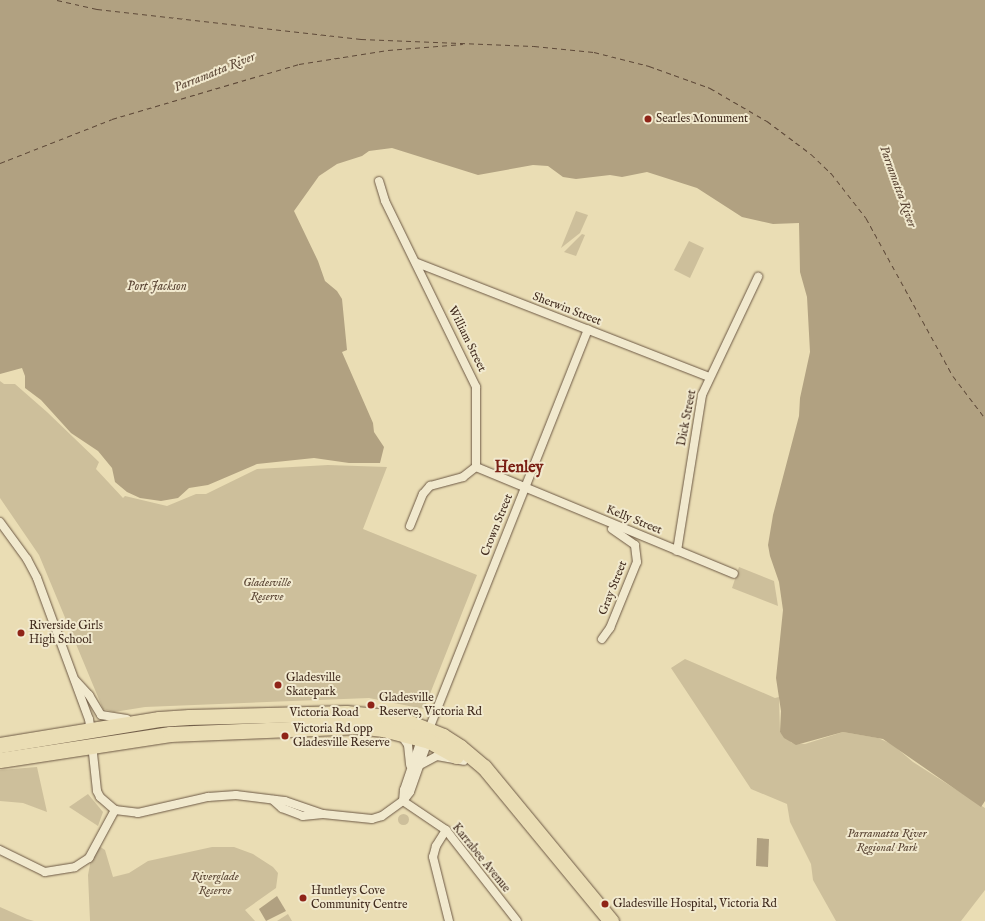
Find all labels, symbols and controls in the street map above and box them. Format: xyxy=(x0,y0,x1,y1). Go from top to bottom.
water label: Parramatta River xyxy=(172,50,258,96)
place label: Searles Monument xyxy=(656,112,748,126)
marker: Searles Monument xyxy=(643,114,653,124)
water label: Parramatta River xyxy=(875,144,919,230)
water label: Port Jackson xyxy=(127,279,187,295)
street label: Sherwin Street xyxy=(531,289,603,329)
street label: William Street xyxy=(445,304,489,374)
street label: Dick Street xyxy=(675,389,699,447)
district label: Henley xyxy=(495,458,543,478)
street label: Crown Street xyxy=(478,492,516,558)
street label: Kelly Street xyxy=(604,502,664,538)
street label: Gray Street xyxy=(596,559,630,617)
park label: Gladesville Reserve xyxy=(243,576,291,604)
place label: Riverside Girls High School xyxy=(29,619,103,647)
marker: Riverside Girls High School xyxy=(16,628,26,638)
place label: Gladesville Skatepark xyxy=(286,671,341,699)
marker: Gladesville Skatepark xyxy=(273,680,283,690)
place label: Gladesville Reserve, Victoria Rd xyxy=(379,691,482,719)
marker: Gladesville Reserve, Victoria Rd xyxy=(366,700,376,710)
street label: Victoria Road xyxy=(289,706,359,720)
place label: Victoria Rd opp Gladesville Reserve xyxy=(293,722,390,750)
marker: Victoria Rd opp Gladesville Reserve xyxy=(280,731,290,741)
street label: Karrabee Avenue xyxy=(449,821,513,895)
park label: Parramatta River Regional Park xyxy=(847,827,927,855)
park label: Riverglade Reserve xyxy=(191,870,239,898)
place label: Huntleys Cove Community Centre xyxy=(311,884,407,912)
marker: Huntleys Cove Community Centre xyxy=(298,893,308,903)
place label: Gladesville Hospital, Victoria Rd xyxy=(613,897,777,911)
marker: Gladesville Hospital, Victoria Rd xyxy=(600,899,610,909)

